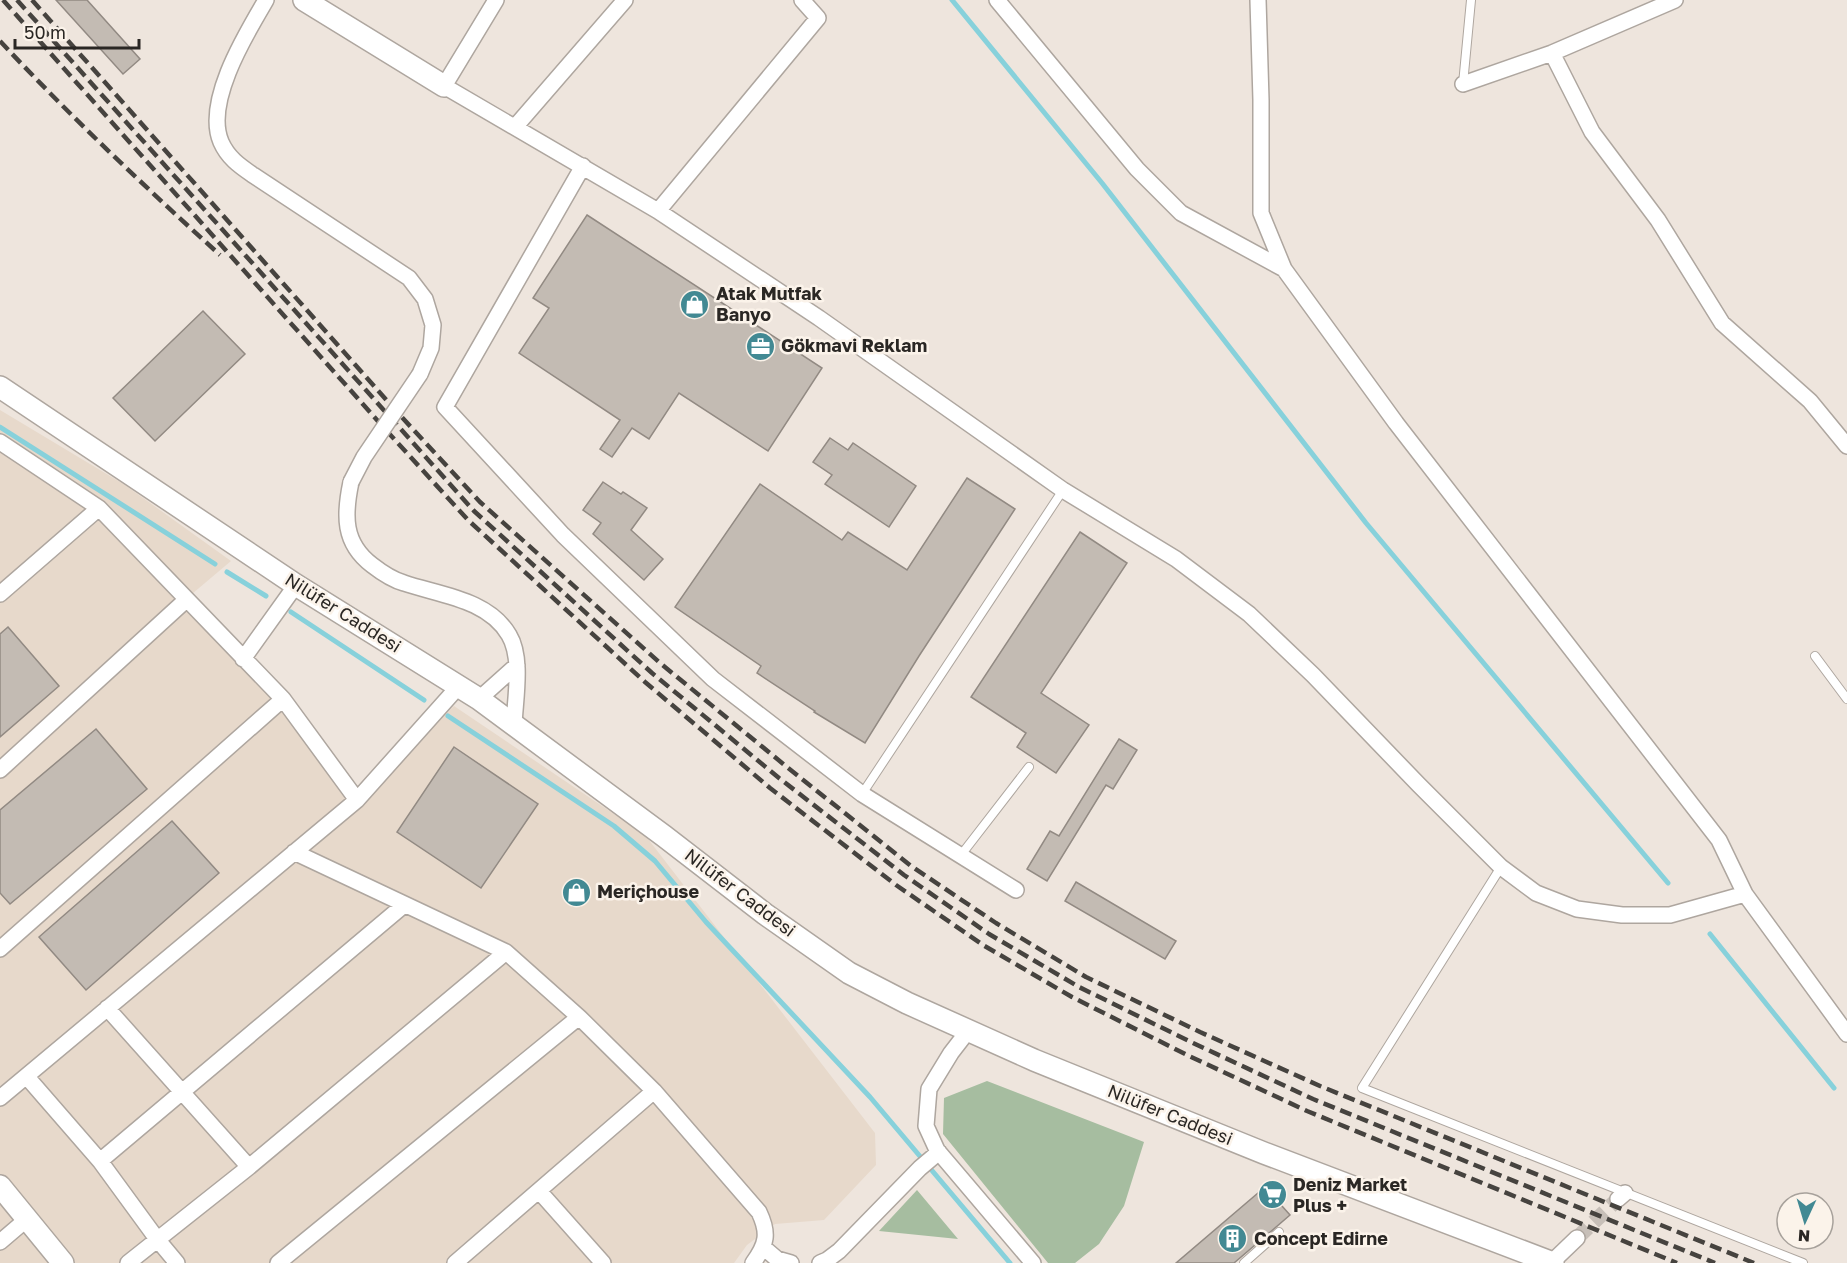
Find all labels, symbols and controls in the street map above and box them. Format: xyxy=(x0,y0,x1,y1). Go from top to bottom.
scale bar xyxy=(15,12,140,50)
text: 50 m xyxy=(24,21,66,43)
place label: Atak Mutfak Banyo xyxy=(716,282,822,325)
shop icon: Atak Mutfak Banyo xyxy=(679,288,711,320)
office icon: Gökmavi Reklam xyxy=(744,330,776,362)
place label: Gökmavi Reklam xyxy=(781,334,927,356)
street label: Nilüfer Caddesi xyxy=(281,568,406,657)
street label: Nilüfer Caddesi xyxy=(681,843,800,941)
shop icon: Meriçhouse xyxy=(560,876,592,908)
place label: Meriçhouse xyxy=(597,880,699,902)
street label: Nilüfer Caddesi xyxy=(1105,1079,1236,1149)
place label: Deniz Market Plus + xyxy=(1293,1173,1407,1216)
supermarket icon: Deniz Market Plus + xyxy=(1256,1179,1288,1211)
north arrow xyxy=(1775,1191,1835,1251)
building icon: Concept Edirne xyxy=(1217,1223,1249,1255)
text: N xyxy=(1797,1226,1811,1246)
place label: Concept Edirne xyxy=(1254,1227,1388,1249)

